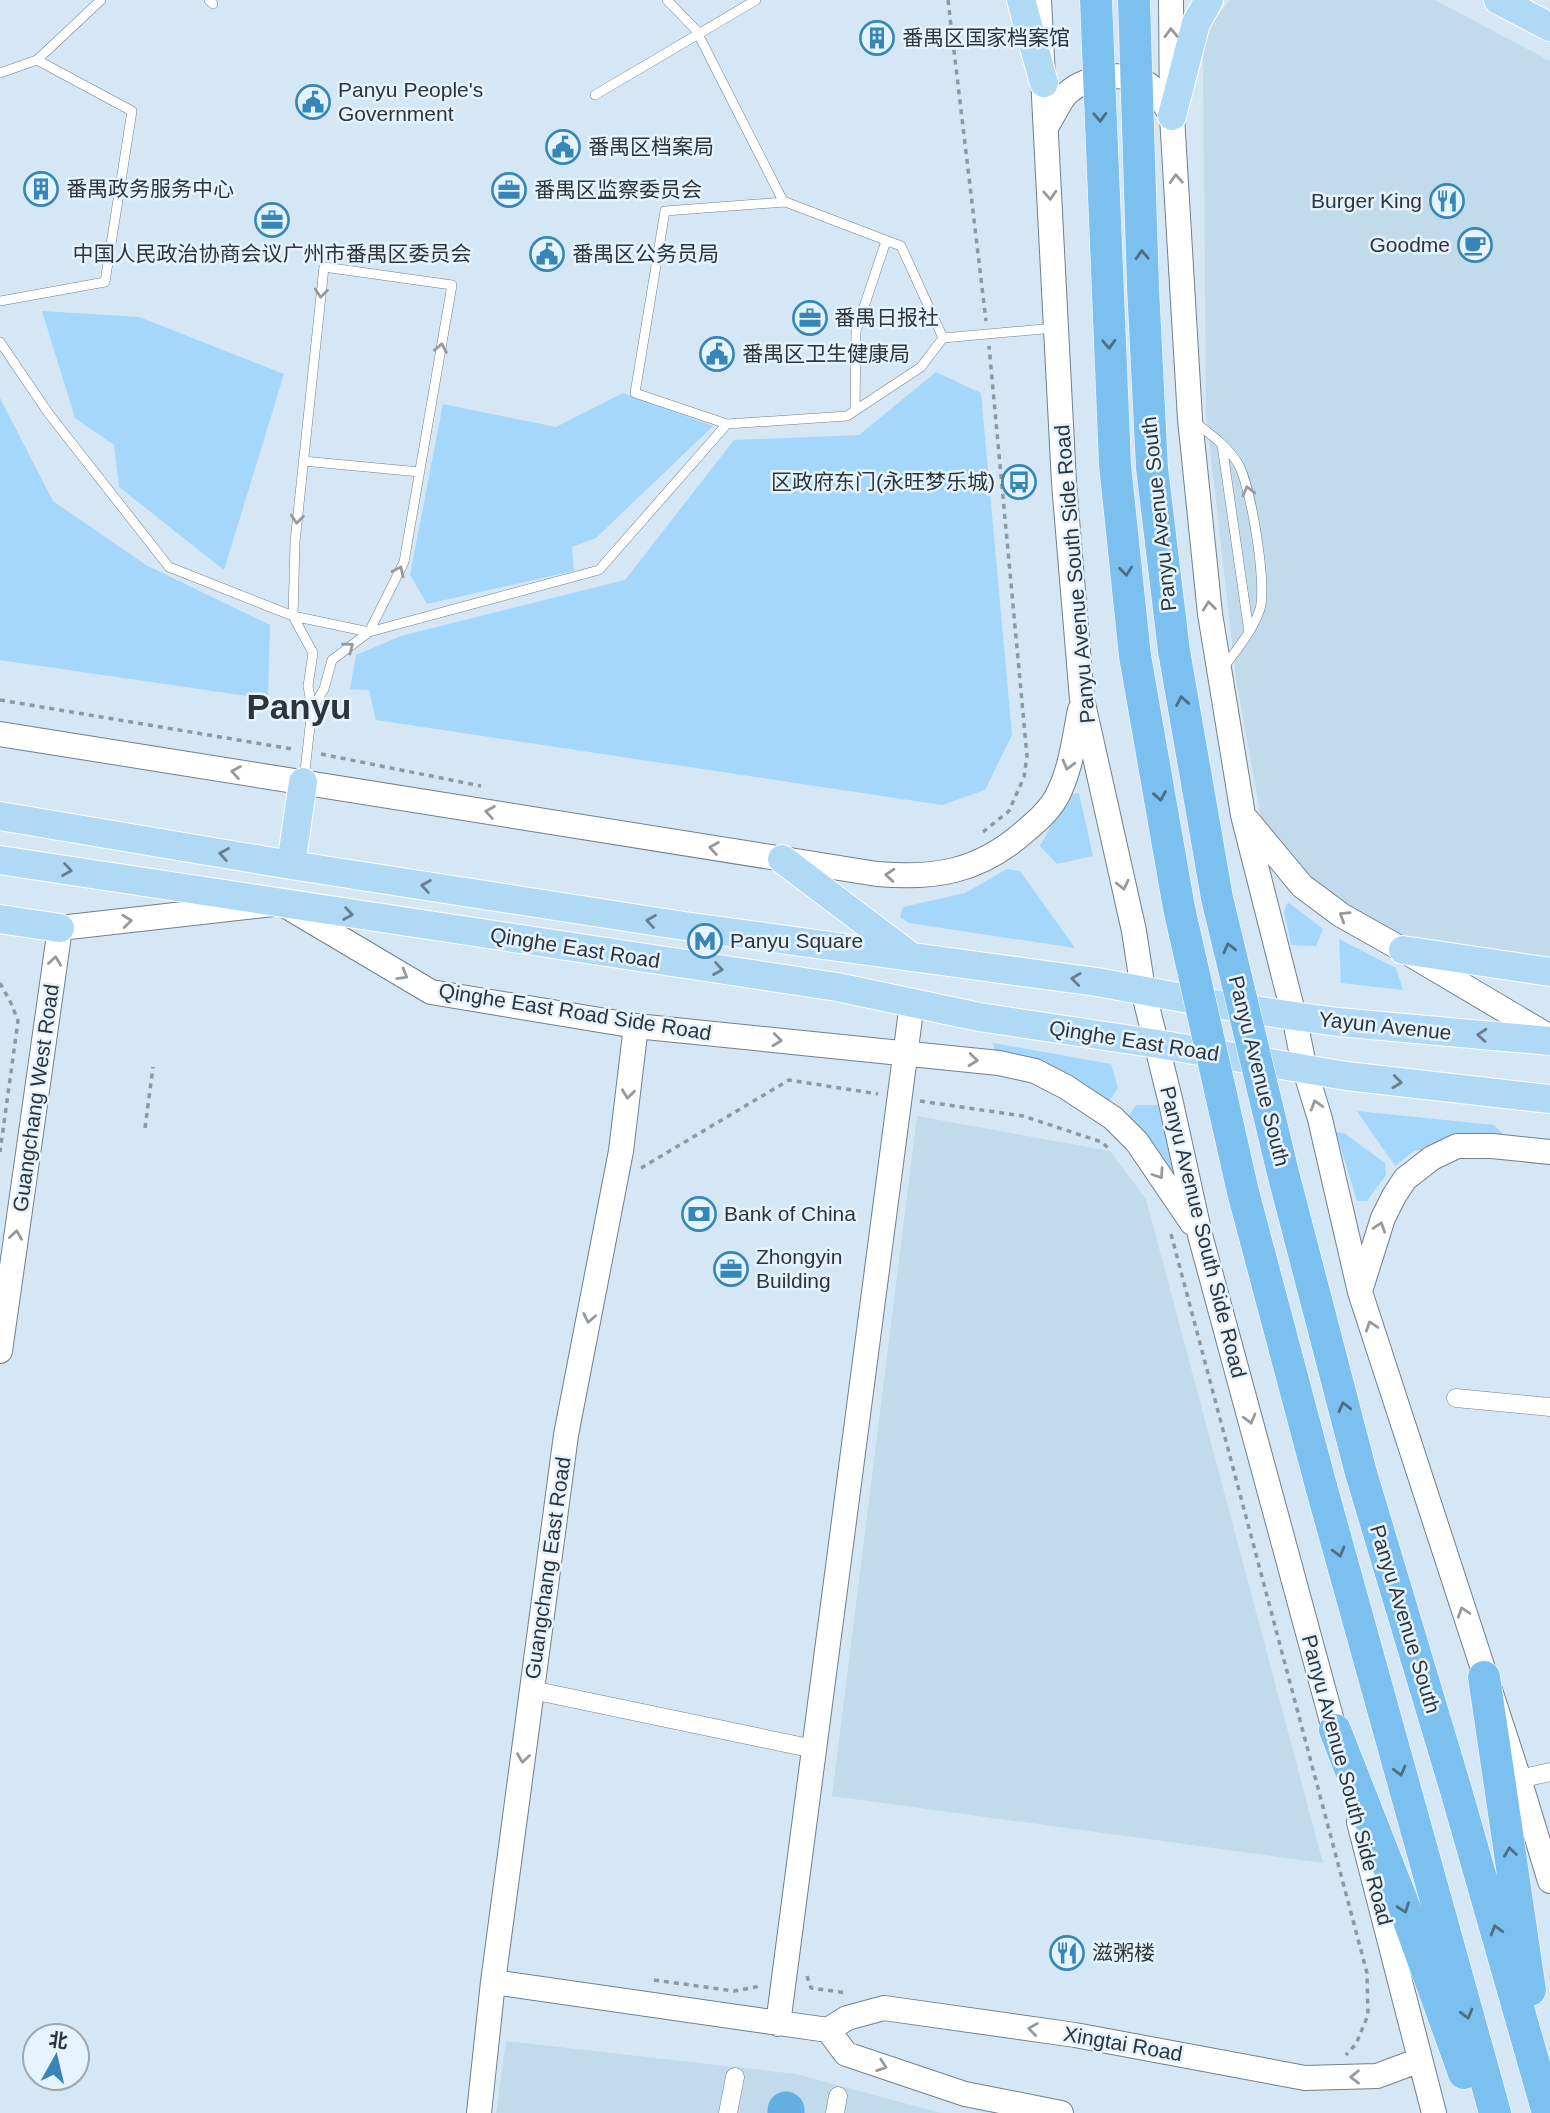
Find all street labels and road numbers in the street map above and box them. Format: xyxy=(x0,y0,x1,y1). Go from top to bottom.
street label: Panyu Avenue South xyxy=(1137,415,1180,613)
street label: Panyu Avenue South Side Road xyxy=(1050,424,1099,724)
street label: Qinghe East Road xyxy=(489,923,662,972)
street label: Panyu Avenue South xyxy=(1225,973,1294,1169)
street label: Qinghe East Road Side Road xyxy=(437,979,713,1044)
street label: Guangchang West Road xyxy=(8,983,63,1213)
street label: Yayun Avenue xyxy=(1317,1007,1453,1044)
street label: Qinghe East Road xyxy=(1048,1016,1221,1065)
street label: Panyu Avenue South Side Road xyxy=(1156,1084,1251,1380)
street label: Guangchang East Road xyxy=(521,1455,574,1681)
street label: Panyu Avenue South xyxy=(1366,1522,1445,1716)
street label: Panyu Avenue South Side Road xyxy=(1298,1632,1397,1928)
street label: Xingtai Road xyxy=(1062,2022,1184,2065)

